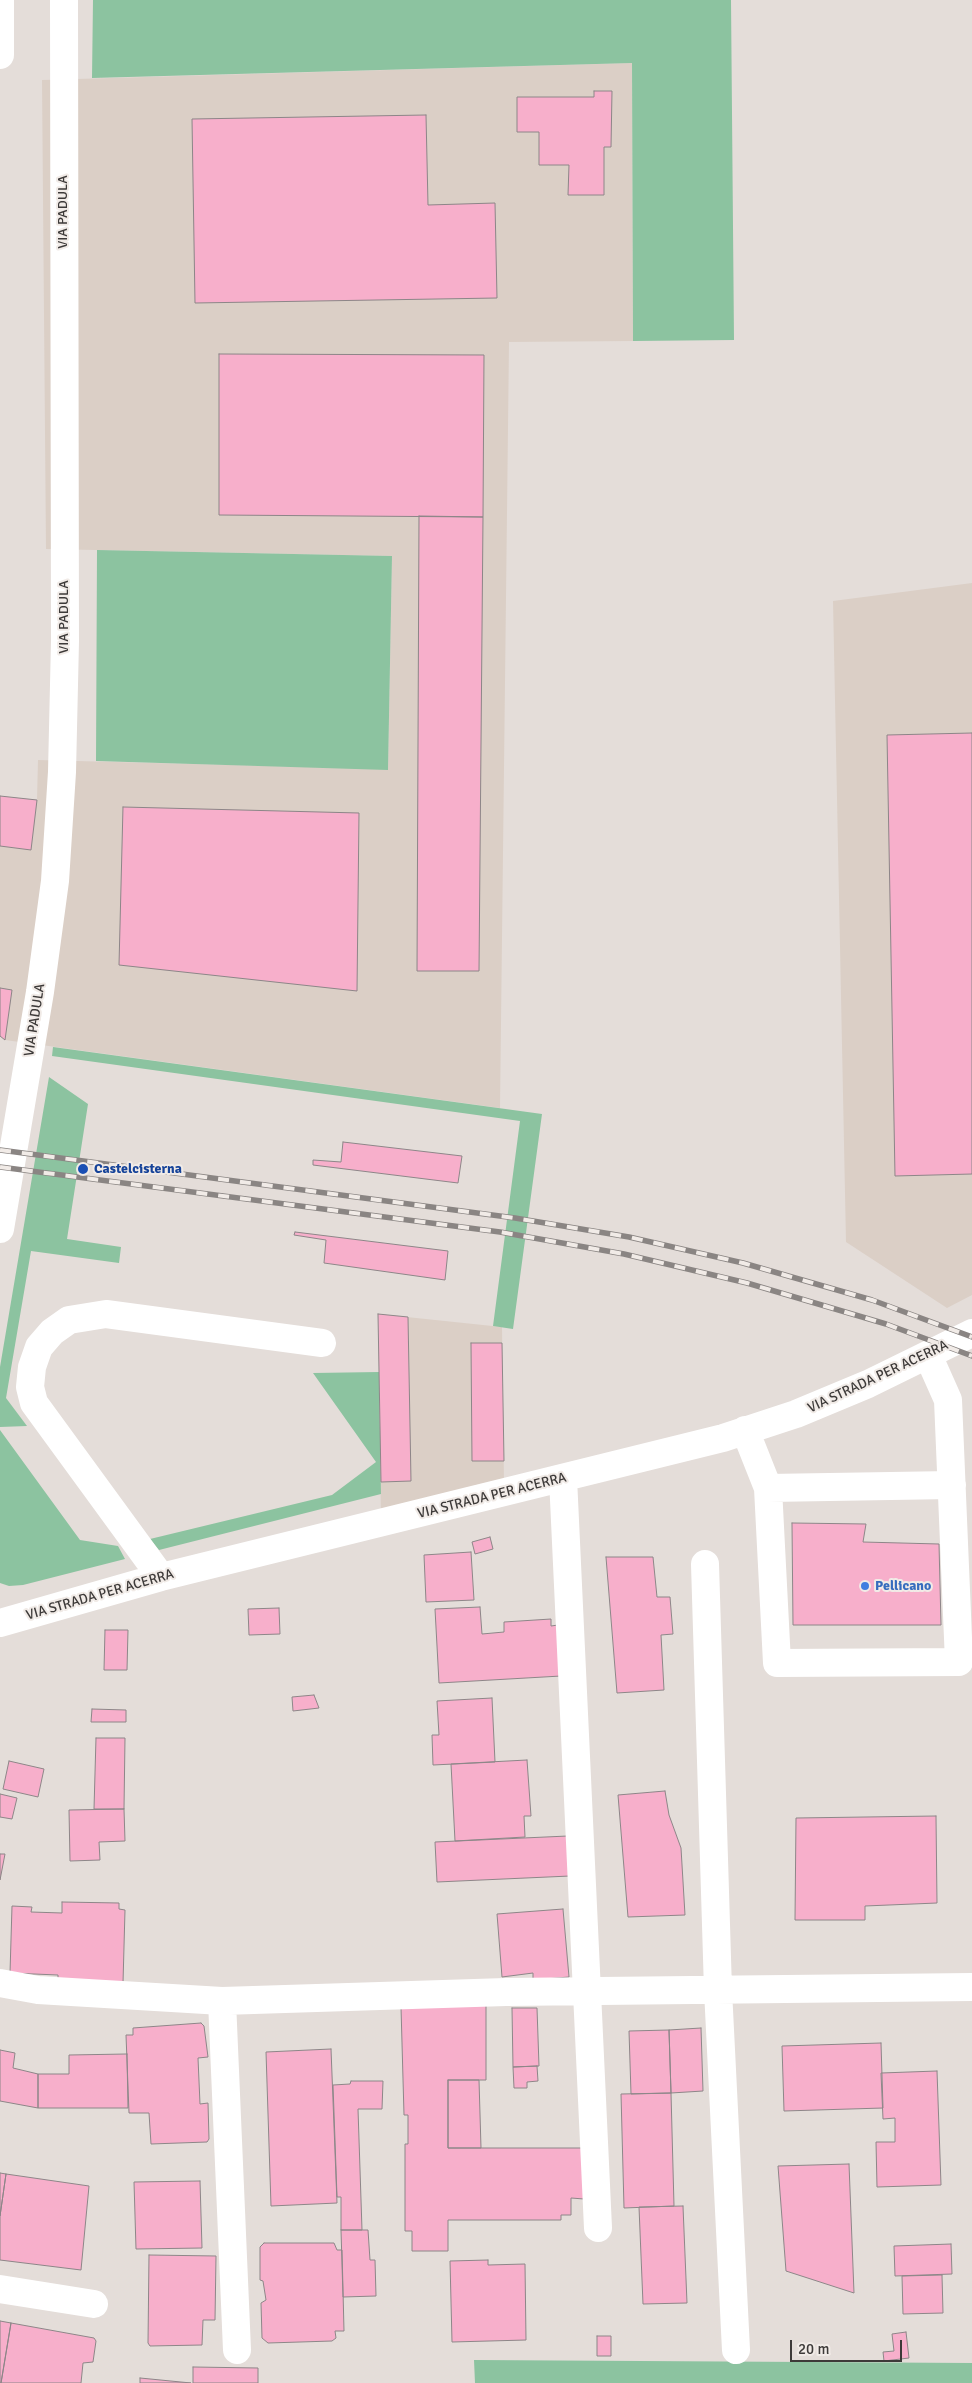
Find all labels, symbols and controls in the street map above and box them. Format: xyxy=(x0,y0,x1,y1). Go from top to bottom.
street label: VIA PADULA xyxy=(55,175,71,249)
street label: VIA PADULA xyxy=(56,580,72,654)
street label: VIA PADULA xyxy=(21,982,49,1058)
place label: Castelcisterna xyxy=(94,1161,182,1177)
marker: Castelcisterna xyxy=(76,1162,90,1176)
street label: VIA STRADA PER ACERRA xyxy=(805,1337,951,1417)
street label: VIA STRADA PER ACERRA xyxy=(416,1469,568,1523)
street label: VIA STRADA PER ACERRA xyxy=(24,1566,176,1624)
place label: Pellicano xyxy=(875,1578,931,1594)
marker: Pellicano xyxy=(859,1580,871,1592)
scale bar xyxy=(792,2330,904,2362)
text: 20 m xyxy=(798,2340,829,2358)

